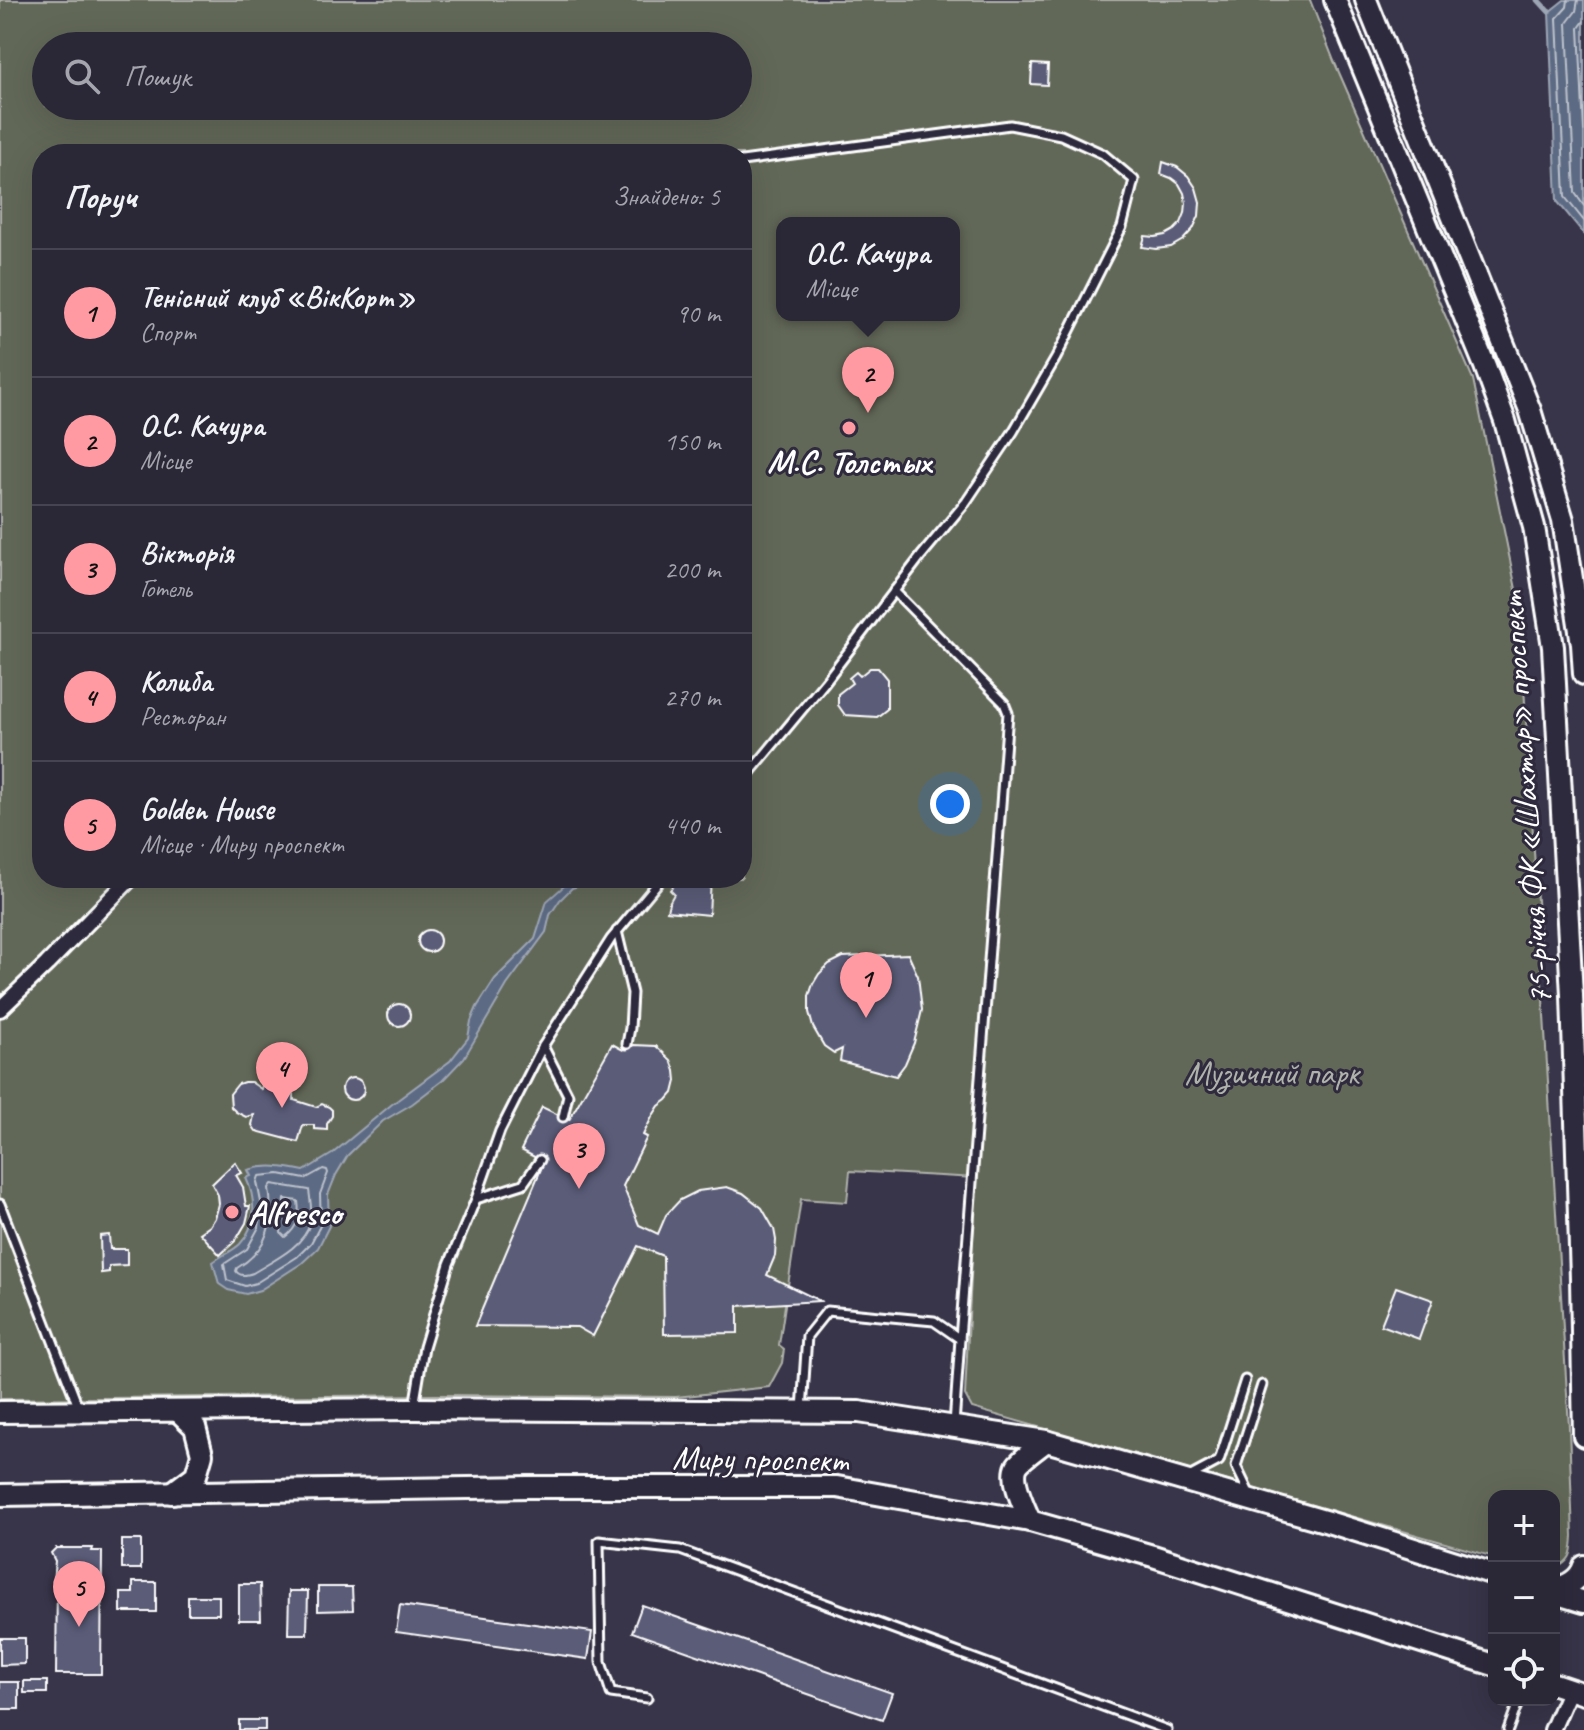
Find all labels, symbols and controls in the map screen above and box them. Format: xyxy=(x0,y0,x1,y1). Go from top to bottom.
search box xyxy=(32,32,752,120)
icon: search xyxy=(60,54,104,98)
text: Пошук xyxy=(124,57,191,95)
text: Поруч xyxy=(64,175,137,218)
text: Знайдено: 5 xyxy=(613,180,720,213)
popup xyxy=(776,217,960,321)
text: О.С. Качура xyxy=(806,234,930,272)
text: Місце xyxy=(806,272,857,305)
text: Тенісний клуб «ВікКорт» xyxy=(140,278,415,316)
text: 1 xyxy=(84,297,96,330)
text: 90 m xyxy=(676,297,720,330)
text: Спорт xyxy=(140,316,196,349)
pin: 2 xyxy=(842,347,894,413)
text: О.С. Качура xyxy=(140,406,264,444)
marker: М.С. Толстых xyxy=(840,419,858,437)
text: 2 xyxy=(84,425,96,458)
text: 150 m xyxy=(664,425,720,458)
place label: М.С. Толстых xyxy=(767,440,934,483)
text: Місце xyxy=(140,444,191,477)
text: Вікторія xyxy=(140,534,234,572)
text: 3 xyxy=(84,553,96,586)
text: 200 m xyxy=(664,553,720,586)
text: Готель xyxy=(140,572,192,605)
street label: 75-річчя ФК «Шахтар» проспект xyxy=(1490,589,1561,1006)
text: Колиба xyxy=(140,662,212,700)
text: 4 xyxy=(84,681,96,714)
text: 270 m xyxy=(664,681,720,714)
text: Ресторан xyxy=(140,700,225,733)
your location xyxy=(930,784,970,824)
text: Golden House xyxy=(140,790,274,828)
text: 5 xyxy=(84,809,96,842)
text: 440 m xyxy=(664,809,720,842)
text: Місце · Миру проспект xyxy=(140,828,343,861)
pin: 1 xyxy=(840,952,892,1018)
pin: 4 xyxy=(256,1042,308,1108)
park label: Музичний парк xyxy=(1185,1051,1362,1094)
pin: 3 xyxy=(553,1123,605,1189)
place label: Alfresco xyxy=(248,1191,345,1234)
marker: Alfresco xyxy=(223,1203,241,1221)
street label: Миру проспект xyxy=(672,1435,851,1482)
map controls xyxy=(1488,1490,1560,1706)
button: + xyxy=(1488,1490,1560,1562)
pin: 5 xyxy=(53,1561,105,1627)
button: − xyxy=(1488,1562,1560,1634)
button: locate xyxy=(1488,1634,1560,1706)

